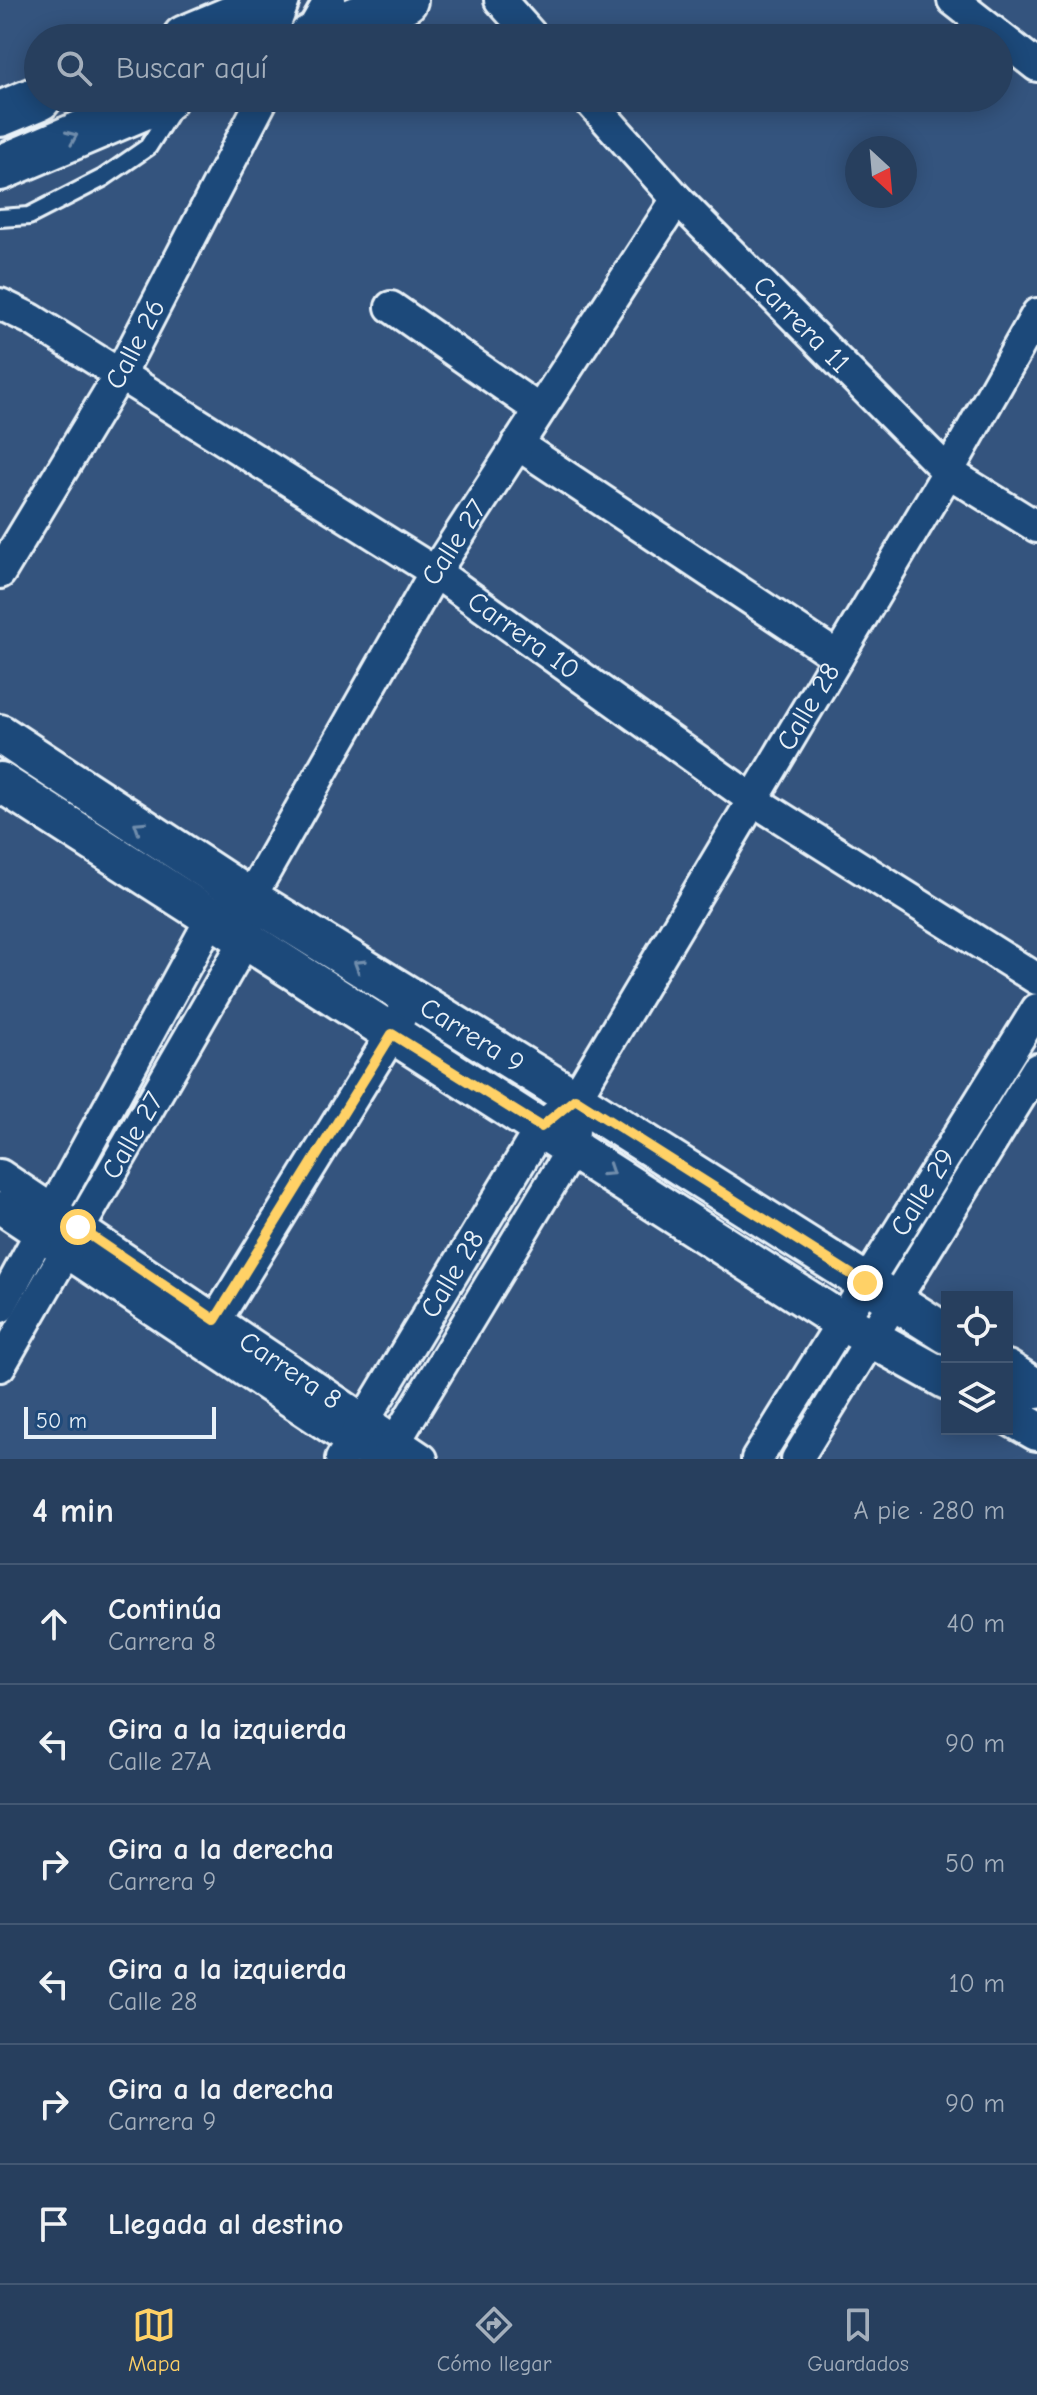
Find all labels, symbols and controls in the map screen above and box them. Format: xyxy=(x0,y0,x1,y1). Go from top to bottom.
search box xyxy=(24,24,1013,112)
icon: search xyxy=(52,46,96,90)
text: Buscar aquí xyxy=(116,51,267,86)
one-way arrow xyxy=(64,131,78,147)
north arrow xyxy=(845,136,917,208)
street label: Carrera 11 xyxy=(746,269,857,380)
street label: Calle 26 xyxy=(99,294,172,395)
street label: Calle 27 xyxy=(415,494,493,591)
street label: Carrera 10 xyxy=(461,585,586,686)
street label: Calle 28 xyxy=(770,657,847,756)
one-way arrow xyxy=(134,821,148,836)
one-way arrow xyxy=(353,960,368,975)
street label: Carrera 9 xyxy=(414,991,530,1080)
street label: Calle 27 xyxy=(95,1086,170,1185)
street label: Calle 29 xyxy=(884,1143,962,1242)
one-way arrow xyxy=(600,1161,614,1176)
route start xyxy=(60,1209,96,1245)
street label: Calle 28 xyxy=(414,1224,491,1324)
route end xyxy=(847,1265,883,1301)
map controls xyxy=(941,1291,1013,1435)
button: locate xyxy=(941,1291,1013,1363)
street label: Carrera 8 xyxy=(233,1325,348,1416)
button: layers xyxy=(941,1363,1013,1435)
scale bar xyxy=(24,1403,216,1439)
text: 50 m xyxy=(36,1408,87,1434)
text: 4 min xyxy=(32,1491,114,1531)
text: A pie · 280 m xyxy=(854,1496,1005,1526)
text: Continúa xyxy=(108,1592,222,1627)
icon: ahead xyxy=(32,1602,76,1646)
text: 40 m xyxy=(946,1609,1005,1639)
text: Carrera 8 xyxy=(108,1627,216,1657)
text: Gira a la izquierda xyxy=(108,1712,347,1747)
icon: left xyxy=(32,1722,76,1766)
text: 90 m xyxy=(945,1729,1005,1759)
text: Calle 27A xyxy=(108,1747,211,1777)
text: Gira a la derecha xyxy=(108,1832,334,1867)
icon: right xyxy=(32,1842,76,1886)
text: 50 m xyxy=(945,1849,1005,1879)
text: Carrera 9 xyxy=(108,1867,216,1897)
text: Gira a la izquierda xyxy=(108,1952,347,1987)
icon: left xyxy=(32,1962,76,2006)
text: 10 m xyxy=(949,1969,1005,1999)
text: Calle 28 xyxy=(108,1987,197,2017)
text: Gira a la derecha xyxy=(108,2072,334,2107)
icon: right xyxy=(32,2082,76,2126)
text: 90 m xyxy=(945,2089,1005,2119)
text: Carrera 9 xyxy=(108,2107,216,2137)
icon: arrive xyxy=(32,2202,76,2246)
text: Llegada al destino xyxy=(108,2207,344,2242)
tab: Mapa xyxy=(128,2303,181,2377)
tab: Cómo llegar xyxy=(437,2303,551,2377)
tab: Guardados xyxy=(807,2303,909,2377)

